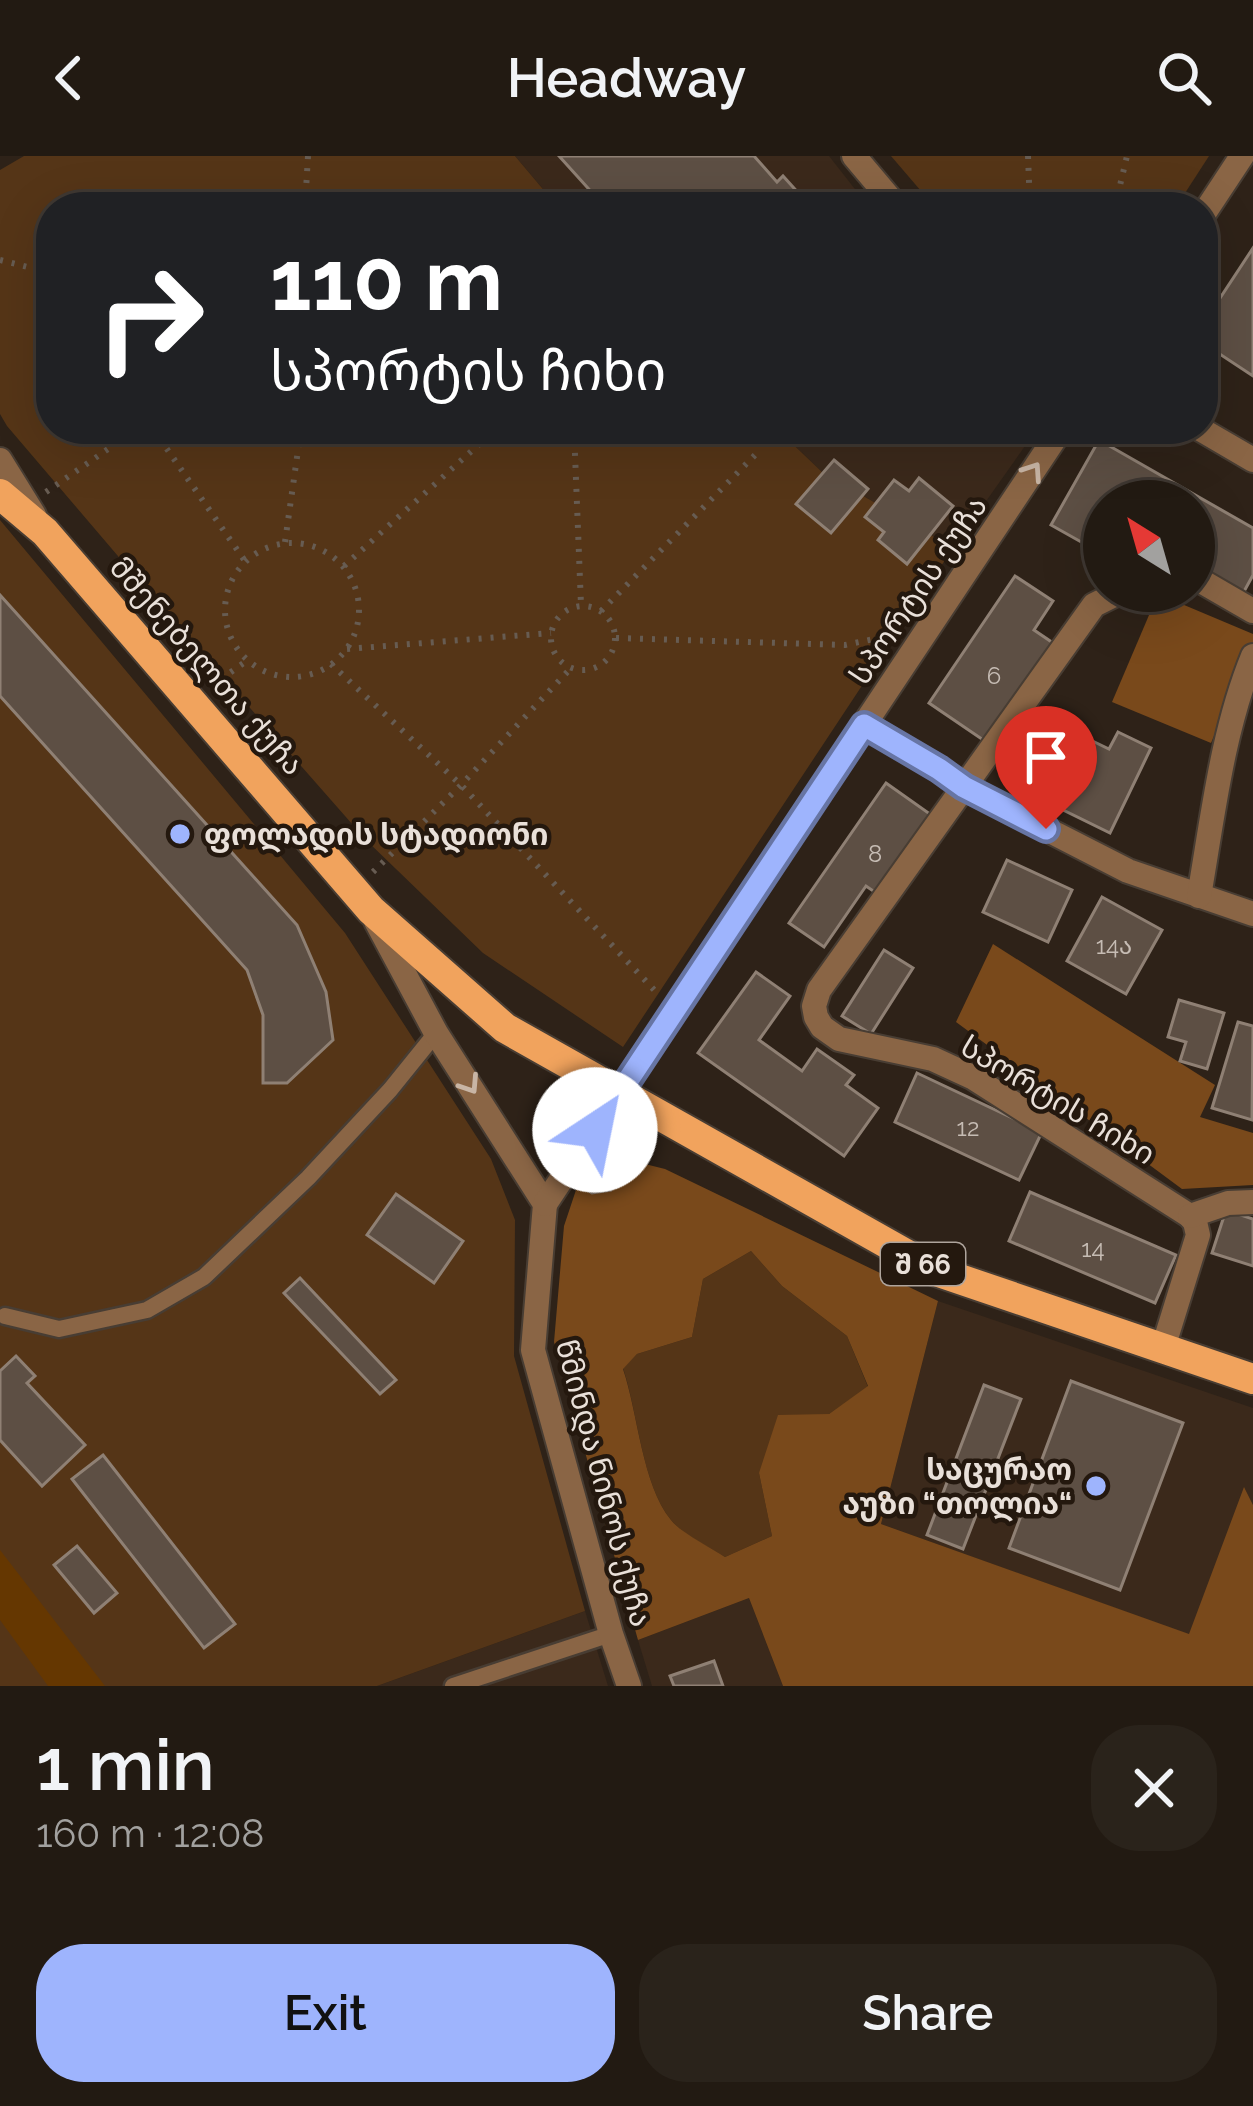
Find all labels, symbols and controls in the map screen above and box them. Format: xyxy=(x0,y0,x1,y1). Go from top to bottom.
icon: back xyxy=(36,45,102,111)
icon: search xyxy=(1151,45,1217,111)
text: Headway xyxy=(507,46,746,110)
text: 110 m xyxy=(270,231,503,330)
icon: right xyxy=(72,240,228,396)
text: სპორტის ჩიხი xyxy=(270,339,666,403)
one-way arrow xyxy=(1019,462,1041,484)
north arrow xyxy=(1083,480,1215,612)
map controls xyxy=(1083,480,1215,612)
street label: სპორტის ქუჩა xyxy=(842,489,995,691)
street label: მშენებელთა ქუჩა xyxy=(102,550,311,783)
house number: 6 xyxy=(987,661,1001,690)
pin xyxy=(995,706,1097,829)
icon: arrive xyxy=(1013,724,1079,790)
place label: ფოლადის სტადიონი xyxy=(204,817,549,854)
marker: ფოლადის სტადიონი xyxy=(167,821,193,847)
house number: 8 xyxy=(868,839,882,868)
house number: 14ა xyxy=(1096,931,1132,960)
street label: სპორტის ჩიხი xyxy=(954,1028,1161,1173)
position arrow xyxy=(532,1067,658,1193)
one-way arrow xyxy=(455,1071,477,1093)
house number: 12 xyxy=(957,1113,979,1142)
house number: 14 xyxy=(1081,1234,1105,1263)
road number: შ 66 xyxy=(881,1243,965,1285)
street label: წმინდა ნინოს ქუჩა xyxy=(548,1336,659,1631)
place label: საცურაო აუზი “თოლია“ xyxy=(842,1452,1072,1522)
marker: საცურაო აუზი “თოლია“ xyxy=(1083,1473,1109,1499)
text: 1 min xyxy=(36,1722,215,1807)
button: close xyxy=(1091,1725,1217,1851)
text: 160 m · 12:08 xyxy=(36,1810,264,1856)
button: Exit xyxy=(36,1944,615,2082)
button: Share xyxy=(639,1944,1217,2082)

